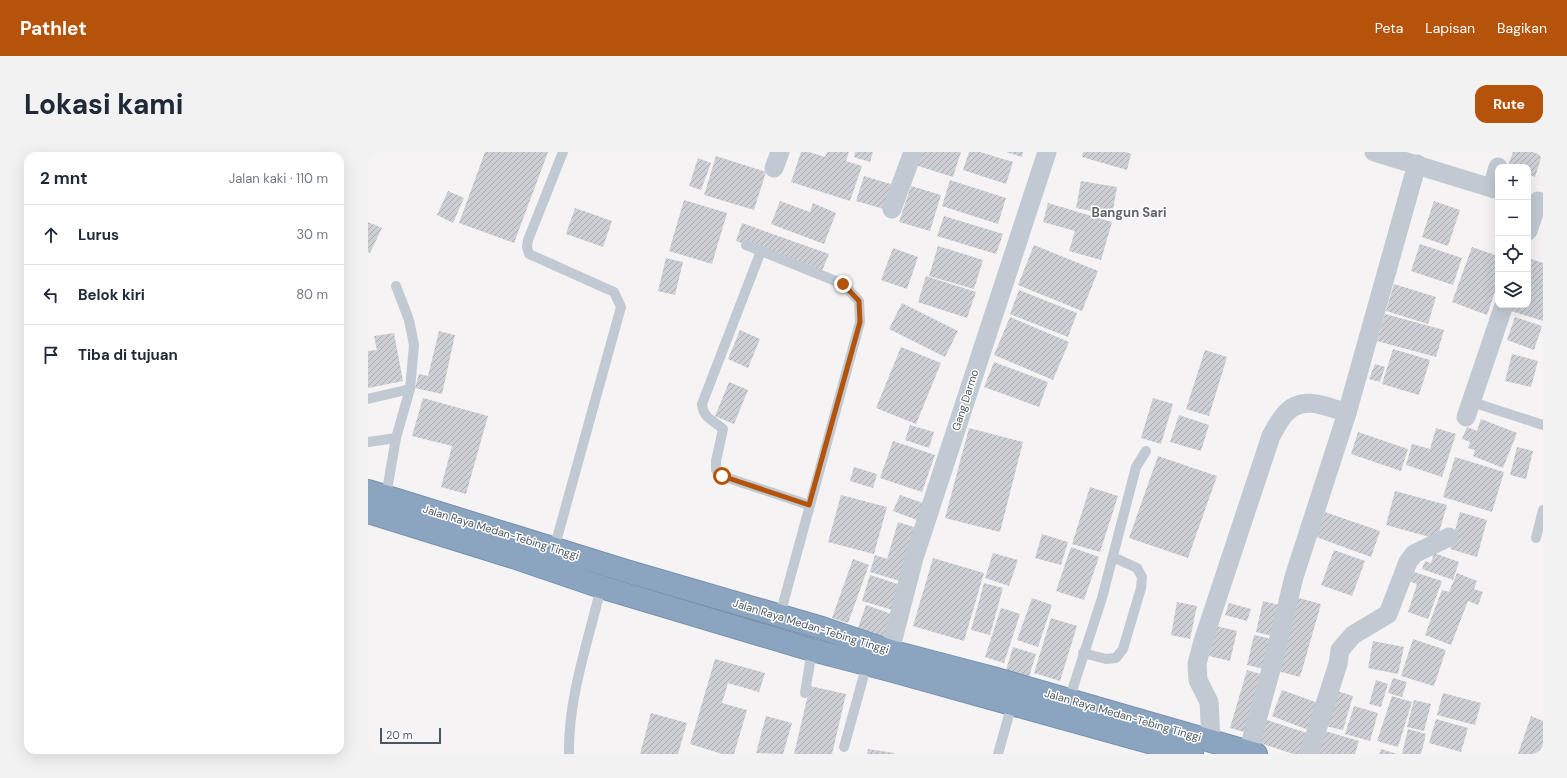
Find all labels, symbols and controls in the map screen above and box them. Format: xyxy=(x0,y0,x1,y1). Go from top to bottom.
text: Pathlet xyxy=(20,16,87,41)
text: Peta xyxy=(1375,19,1403,37)
text: Lapisan xyxy=(1425,19,1475,37)
text: Bagikan xyxy=(1497,19,1547,37)
button: Rute xyxy=(1475,85,1543,123)
text: Lokasi kami xyxy=(24,86,183,123)
map controls xyxy=(1495,164,1531,308)
button: + xyxy=(1495,164,1531,200)
text: 2 mnt xyxy=(40,167,88,189)
text: Jalan kaki · 110 m xyxy=(229,170,328,187)
button: − xyxy=(1495,200,1531,236)
district label: Bangun Sari xyxy=(1091,204,1167,221)
icon: ahead xyxy=(40,224,62,246)
text: Lurus xyxy=(78,225,119,245)
text: 30 m xyxy=(296,226,328,243)
button: locate xyxy=(1495,236,1531,272)
button: layers xyxy=(1495,272,1531,308)
route end xyxy=(834,275,852,293)
icon: left xyxy=(40,284,62,306)
text: Belok kiri xyxy=(78,285,145,305)
text: 80 m xyxy=(296,286,328,303)
icon: arrive xyxy=(40,344,62,366)
text: Tiba di tujuan xyxy=(78,345,178,365)
street label: Gang Darmo xyxy=(949,368,981,432)
route start xyxy=(713,467,731,485)
street label: Jalan Raya Medan-Tebing Tinggi xyxy=(421,502,581,562)
street label: Jalan Raya Medan-Tebing Tinggi xyxy=(731,596,891,656)
street label: Jalan Raya Medan-Tebing Tinggi xyxy=(1043,686,1203,744)
scale bar xyxy=(380,726,441,745)
text: 20 m xyxy=(386,728,412,742)

